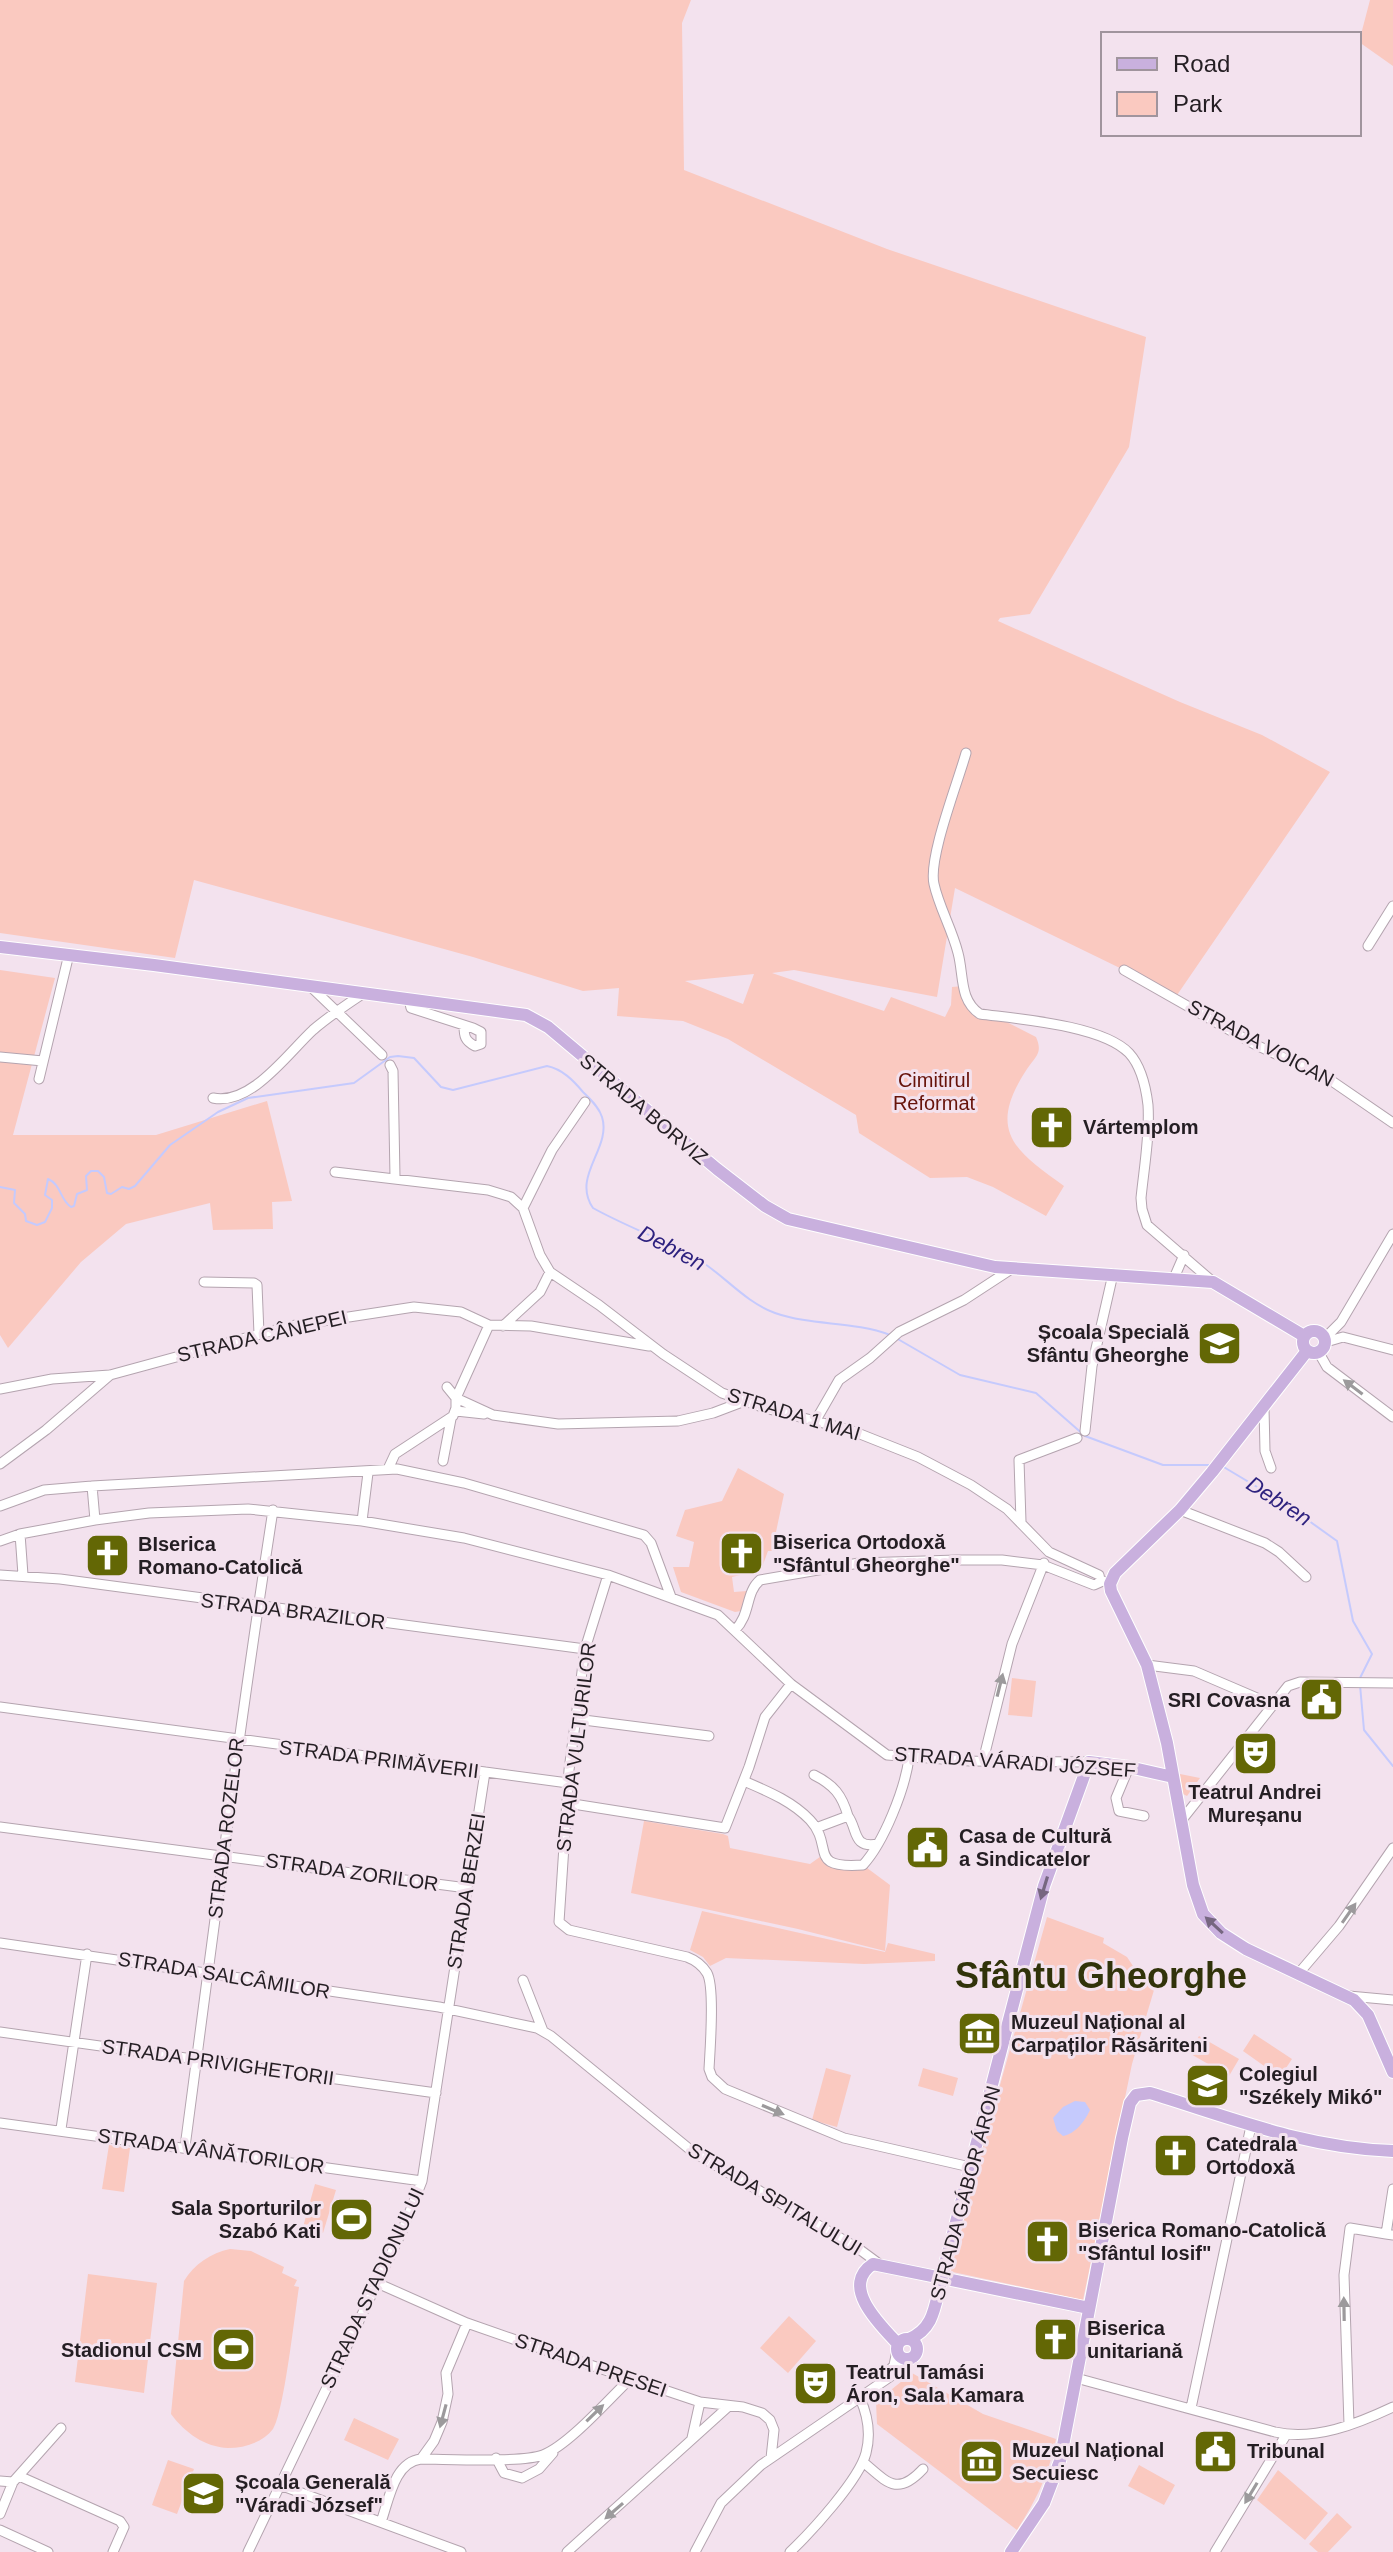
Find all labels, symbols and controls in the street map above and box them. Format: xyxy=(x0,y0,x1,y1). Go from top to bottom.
legend xyxy=(1101,32,1361,136)
text: Road xyxy=(1173,50,1230,77)
text: Park xyxy=(1173,90,1223,117)
street label: STRADA VOICAN xyxy=(1184,995,1338,1091)
street label: STRADA BORVIZ xyxy=(576,1049,712,1169)
park label: Cimitirul Reformat xyxy=(893,1069,976,1114)
church icon: Vártemplom xyxy=(1028,1103,1076,1151)
place label: Vártemplom xyxy=(1083,1116,1199,1138)
water label: Debren xyxy=(634,1220,710,1276)
street label: STRADA CÂNEPEI xyxy=(175,1306,349,1366)
school or university icon: Școala Specială Sfântu Gheorghe xyxy=(1196,1320,1244,1368)
place label: Școala Specială Sfântu Gheorghe xyxy=(1027,1321,1190,1366)
one-way arrow xyxy=(1343,1380,1364,1395)
street label: STRADA 1 MAI xyxy=(725,1383,863,1445)
water label: Debren xyxy=(1242,1471,1316,1531)
church icon: Biserica Ortodoxă "Sfântul Gheorghe" xyxy=(718,1530,766,1578)
church icon: BIserica Romano-Catolică xyxy=(83,1531,131,1579)
place label: Biserica Ortodoxă "Sfântul Gheorghe" xyxy=(773,1531,960,1576)
place label: BIserica Romano-Catolică xyxy=(138,1533,303,1578)
street label: STRADA BRAZILOR xyxy=(200,1589,386,1633)
street label: STRADA VULTURILOR xyxy=(552,1641,600,1853)
one-way arrow xyxy=(995,1673,1007,1698)
public building icon: SRI Covasna xyxy=(1297,1676,1345,1724)
place label: SRI Covasna xyxy=(1168,1689,1291,1711)
theatre icon: Teatrul Andrei Mureșanu xyxy=(1231,1729,1279,1777)
street label: STRADA ROZELOR xyxy=(204,1736,248,1920)
street label: STRADA PRIMĂVERII xyxy=(278,1736,480,1782)
street label: STRADA VÁRADI JÓZSEF xyxy=(893,1743,1137,1781)
place label: Teatrul Andrei Mureșanu xyxy=(1188,1781,1322,1826)
street label: STRADA BERZEI xyxy=(443,1811,489,1971)
public building icon: Casa de Cultură a Sindicatelor xyxy=(904,1824,952,1872)
place label: Casa de Cultură a Sindicatelor xyxy=(959,1825,1112,1870)
street label: STRADA ZORILOR xyxy=(264,1849,440,1895)
one-way arrow xyxy=(1037,1876,1050,1900)
one-way arrow xyxy=(1341,1902,1356,1923)
one-way arrow xyxy=(1205,1917,1224,1935)
street label: STRADA SALCÂMILOR xyxy=(116,1947,332,2003)
district label: Sfântu Gheorghe xyxy=(955,1955,1247,1996)
museum icon: Muzeul Național al Carpaților Răsăriteni xyxy=(956,2010,1004,2058)
place label: Muzeul Național al Carpaților Răsăriteni xyxy=(1011,2011,1208,2056)
street label: STRADA PRIVIGHETORII xyxy=(101,2035,335,2089)
school or university icon: Colegiul "Székely Mikó" xyxy=(1184,2061,1232,2109)
place label: Colegiul "Székely Mikó" xyxy=(1239,2063,1382,2108)
street label: STRADA GÁBOR ÁRON xyxy=(926,2083,1004,2303)
one-way arrow xyxy=(761,2103,784,2116)
street label: STRADA VÂNĂTORILOR xyxy=(96,2124,326,2178)
church icon: Catedrala Ortodoxă xyxy=(1151,2131,1199,2179)
place label: Catedrala Ortodoxă xyxy=(1206,2133,1298,2178)
street label: STRADA SPITALULUI xyxy=(684,2138,866,2260)
street label: STRADA STADIONULUI xyxy=(316,2184,428,2392)
sports icon: Sala Sporturilor Szabó Kati xyxy=(328,2196,376,2244)
place label: Sala Sporturilor Szabó Kati xyxy=(171,2197,321,2242)
church icon: Biserica Romano-Catolică "Sfântul Iosif" xyxy=(1023,2218,1071,2266)
place label: Biserica Romano-Catolică "Sfântul Iosif" xyxy=(1078,2219,1327,2264)
one-way arrow xyxy=(1338,2296,1350,2321)
church icon: Biserica unitariană xyxy=(1032,2315,1080,2363)
place label: Biserica unitariană xyxy=(1087,2317,1183,2362)
sports icon: Stadionul CSM xyxy=(209,2326,257,2374)
street label: STRADA PRESEI xyxy=(512,2329,670,2401)
place label: Stadionul CSM xyxy=(61,2339,202,2361)
theatre icon: Teatrul Tamási Áron, Sala Kamara xyxy=(791,2360,839,2408)
place label: Teatrul Tamási Áron, Sala Kamara xyxy=(846,2361,1025,2406)
one-way arrow xyxy=(437,2404,449,2429)
one-way arrow xyxy=(585,2404,604,2422)
public building icon: Tribunal xyxy=(1192,2427,1240,2475)
museum icon: Muzeul Național Secuiesc xyxy=(957,2437,1005,2485)
place label: Muzeul Național Secuiesc xyxy=(1012,2439,1164,2484)
place label: Tribunal xyxy=(1247,2440,1325,2462)
school or university icon: Școala Generală "Váradi József" xyxy=(180,2469,228,2517)
place label: Școala Generală "Váradi József" xyxy=(235,2471,392,2516)
one-way arrow xyxy=(1244,2482,1259,2505)
one-way arrow xyxy=(605,2501,624,2519)

